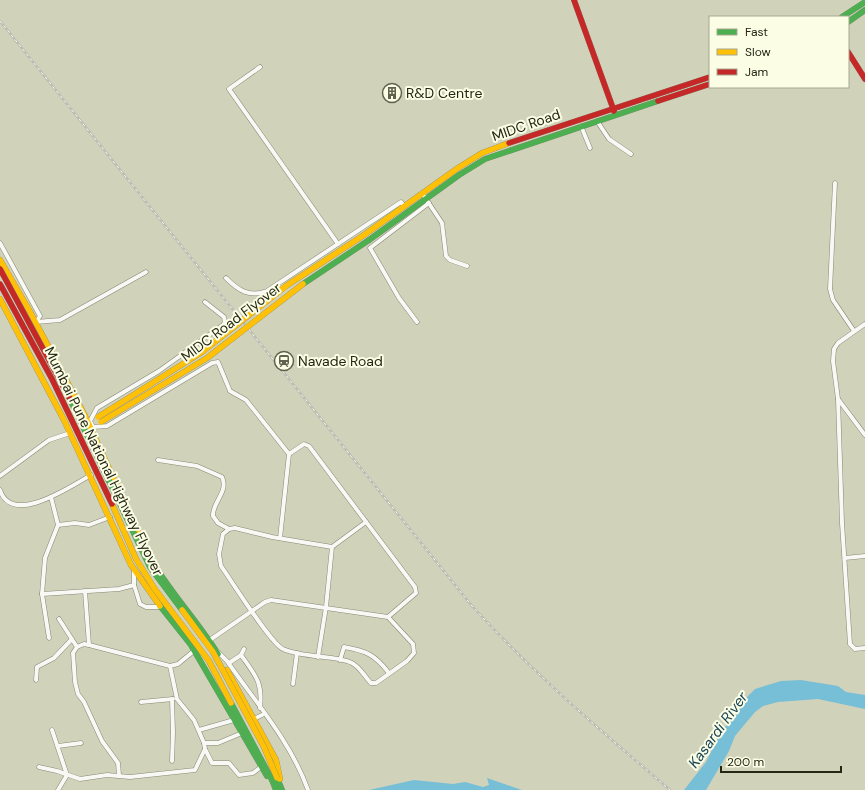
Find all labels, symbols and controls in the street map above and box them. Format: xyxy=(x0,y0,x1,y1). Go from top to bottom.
legend xyxy=(709,16,849,88)
text: Fast xyxy=(745,24,768,40)
text: Slow xyxy=(745,44,771,60)
text: Jam xyxy=(745,64,768,80)
building icon: R&D Centre xyxy=(381,82,403,104)
place label: R&D Centre xyxy=(406,84,482,102)
street label: MIDC Road xyxy=(489,105,563,145)
street label: MIDC Road Flyover xyxy=(177,279,285,365)
street label: Mumbai Pune National Highway Flyover xyxy=(41,344,167,578)
station icon: Navade Road xyxy=(273,350,295,372)
place label: Navade Road xyxy=(298,352,383,370)
water label: Kasardi River xyxy=(684,688,753,772)
scale bar xyxy=(721,748,841,774)
text: 200 m xyxy=(727,754,764,770)

